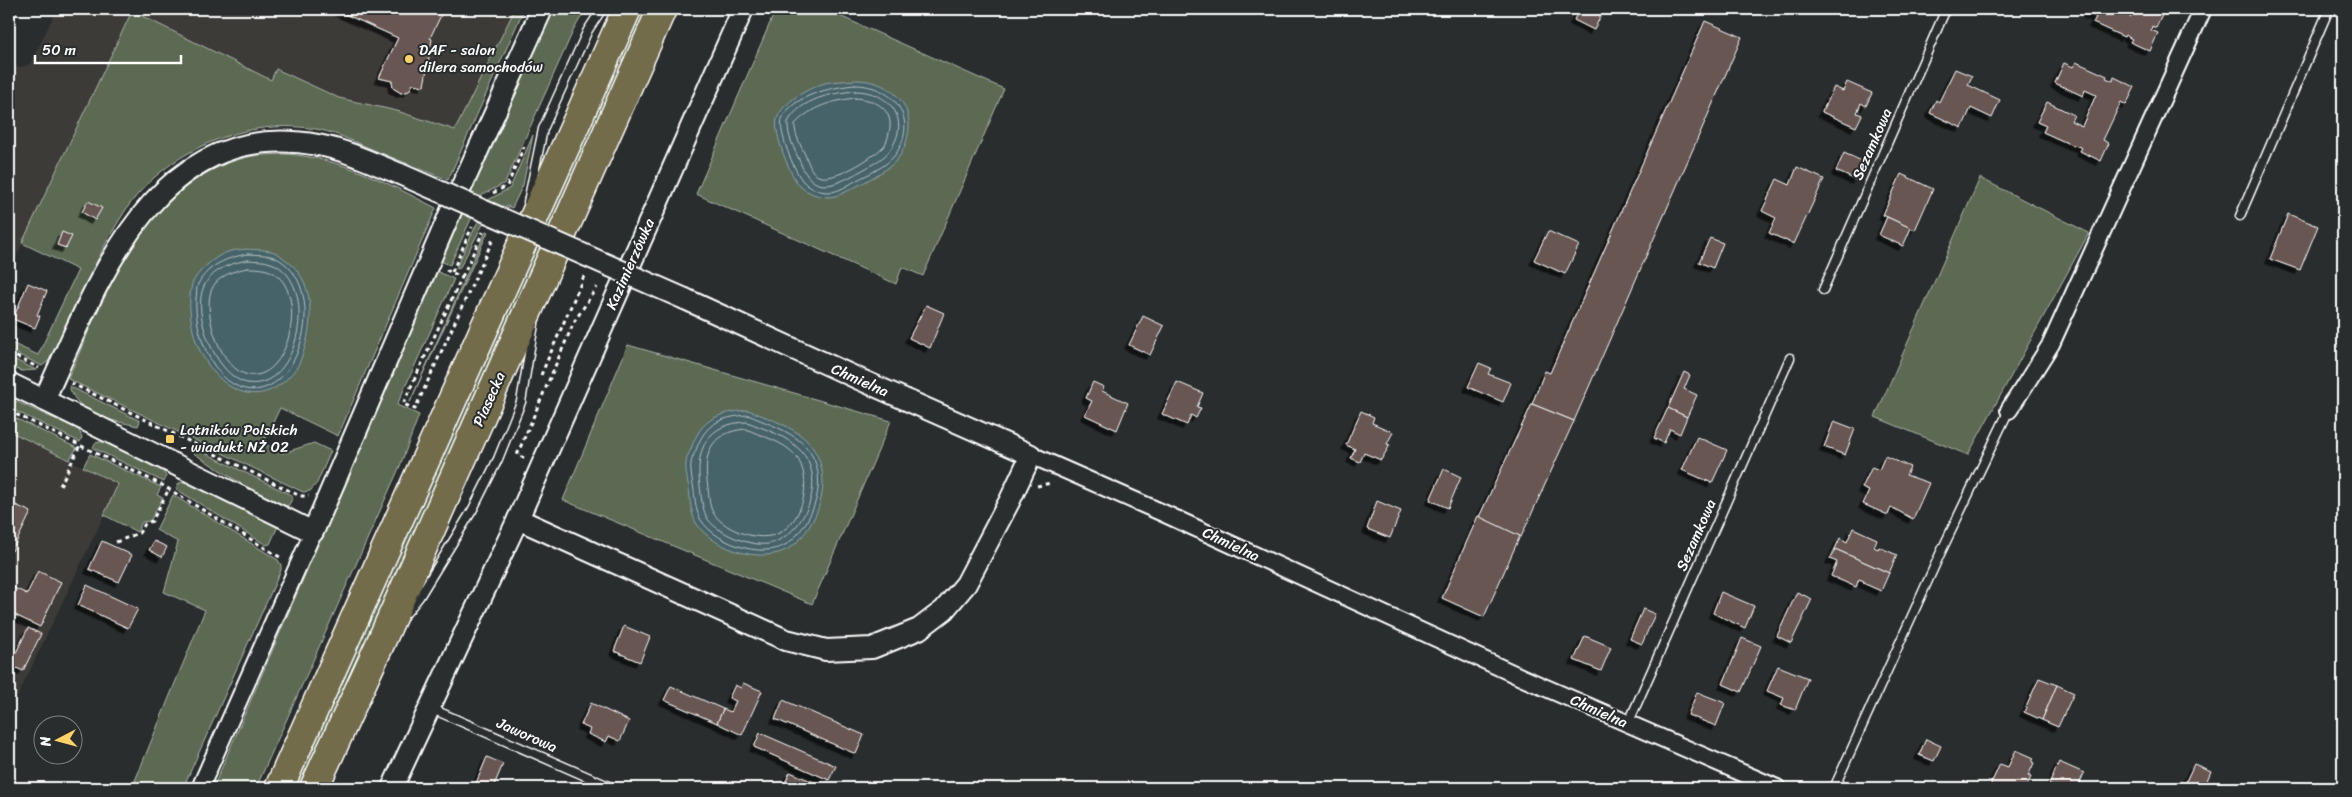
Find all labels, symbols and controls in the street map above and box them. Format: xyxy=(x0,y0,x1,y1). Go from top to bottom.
scale bar xyxy=(35,32,181,64)
text: 50 m xyxy=(42,37,77,63)
place label: DAF - salon dilera samochodów xyxy=(419,37,543,80)
marker: DAF - salon dilera samochodów xyxy=(403,53,415,65)
street label: Sezamkowa xyxy=(1845,103,1900,184)
street label: Kazimierzówka xyxy=(598,214,662,314)
street label: Chmielna xyxy=(827,356,893,404)
street label: Piasecka xyxy=(465,367,513,431)
place label: Lotników Polskich - wiadukt NŻ 02 xyxy=(180,417,298,460)
marker: Lotników Polskich - wiadukt NŻ 02 xyxy=(164,433,176,445)
street label: Sezamkowa xyxy=(1669,494,1724,575)
street label: Chmielna xyxy=(1198,519,1264,569)
street label: Chmielna xyxy=(1566,687,1632,735)
street label: Jaworowa xyxy=(492,710,562,760)
north arrow xyxy=(32,714,82,764)
text: N xyxy=(33,735,59,748)

